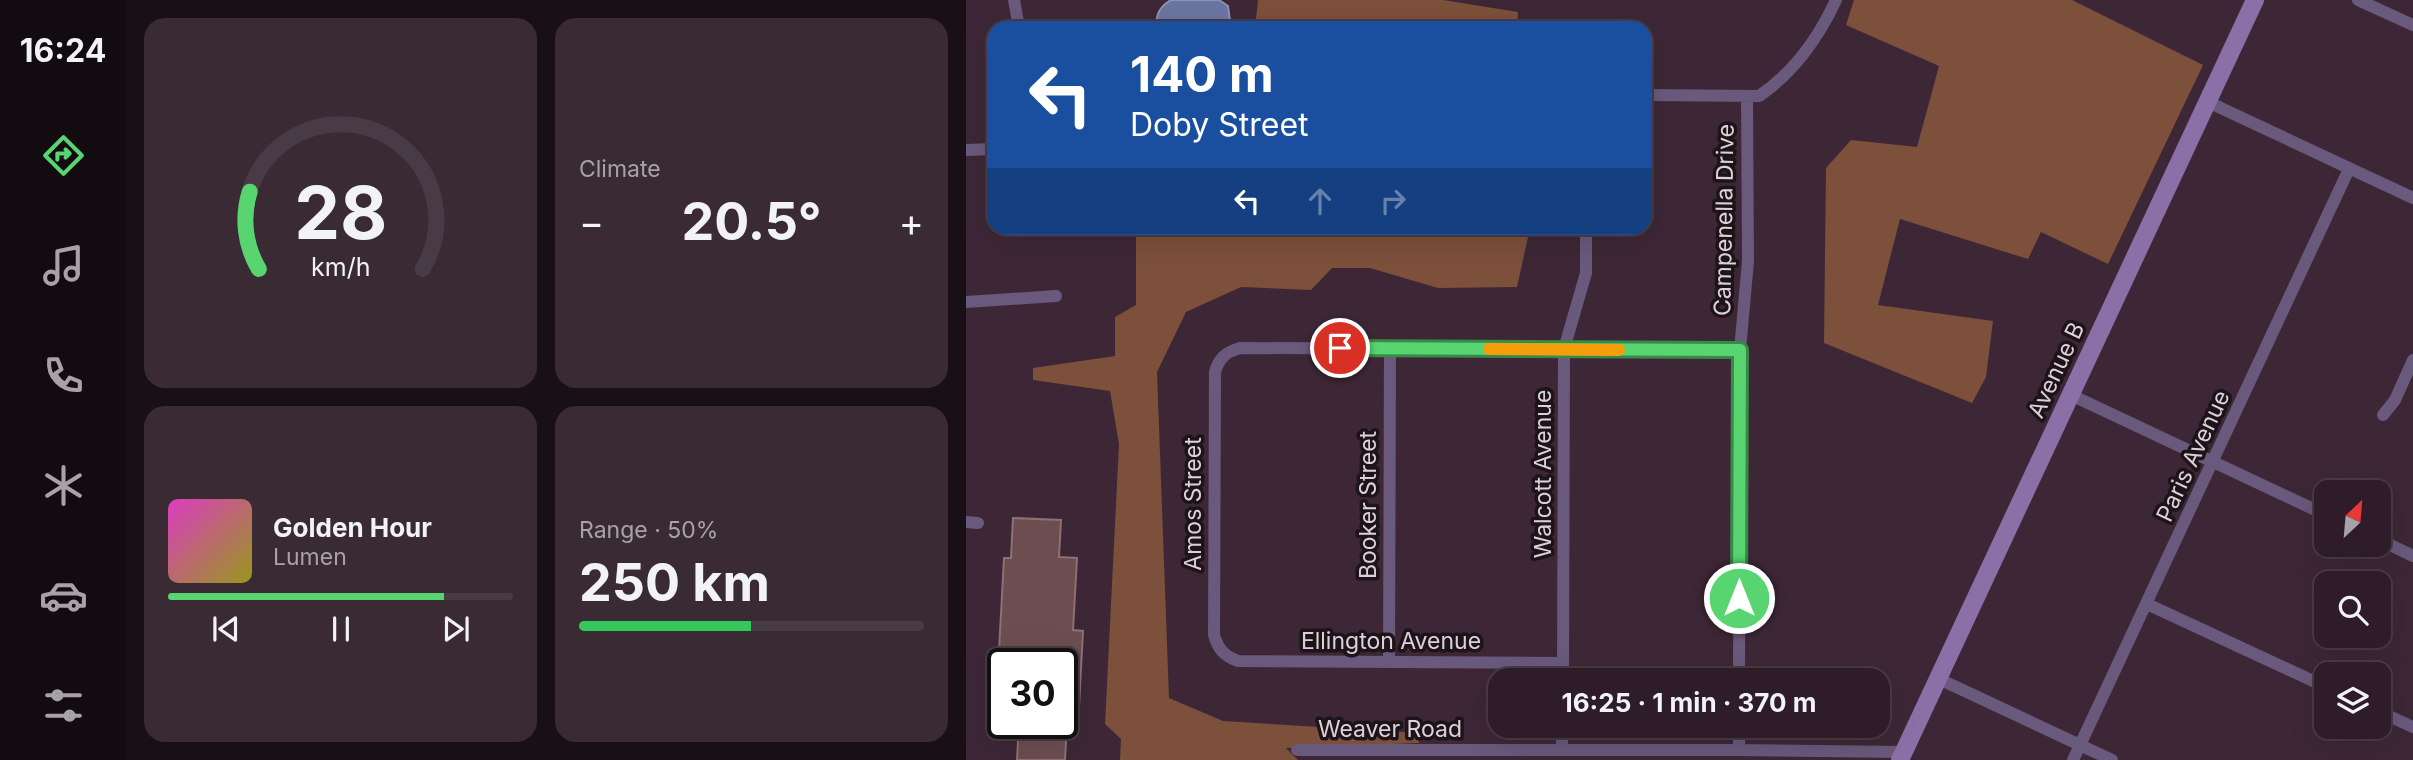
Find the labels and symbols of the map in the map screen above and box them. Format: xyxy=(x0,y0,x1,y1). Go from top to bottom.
street label: Campenella Drive xyxy=(1708,124,1740,316)
pin xyxy=(1310,318,1370,378)
street label: Avenue B xyxy=(2022,318,2090,422)
street label: Paris Avenue xyxy=(2150,386,2236,526)
street label: Walcott Avenue xyxy=(1529,390,1557,558)
street label: Booker Street xyxy=(1354,430,1382,579)
street label: Amos Street xyxy=(1179,437,1207,571)
north arrow xyxy=(2314,480,2390,556)
position arrow xyxy=(1702,561,1776,635)
street label: Ellington Avenue xyxy=(1301,627,1481,655)
speed limit sign: 30 xyxy=(987,648,1078,739)
street label: Weaver Road xyxy=(1318,715,1462,743)

